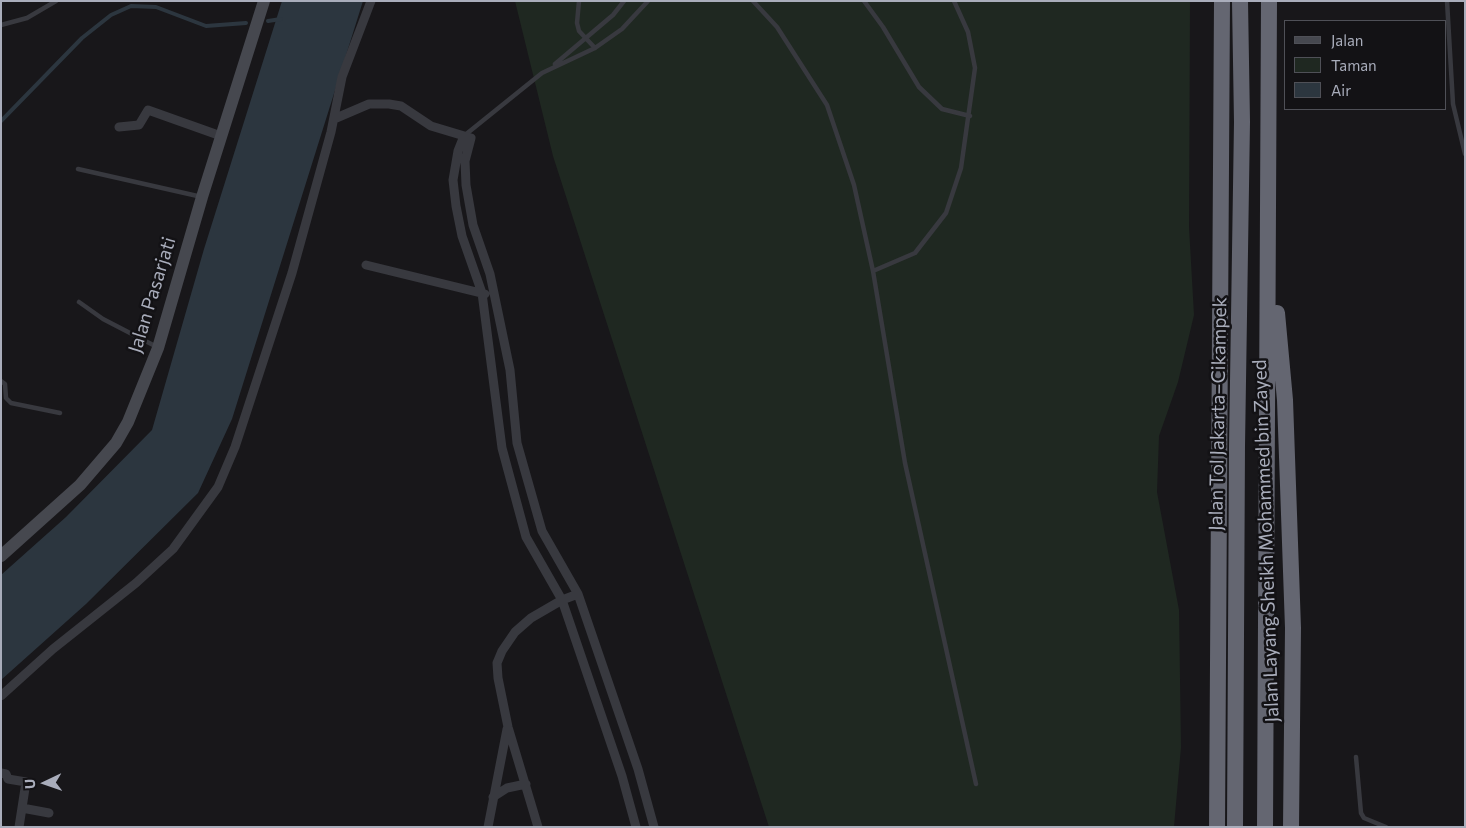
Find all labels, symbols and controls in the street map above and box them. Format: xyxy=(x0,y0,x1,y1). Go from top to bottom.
legend xyxy=(1284,20,1446,110)
text: Jalan xyxy=(1331,31,1363,49)
text: Taman xyxy=(1331,56,1377,74)
text: Air xyxy=(1331,81,1351,99)
street label: Jalan Pasarjati xyxy=(124,234,180,356)
street label: Jalan Tol Jakarta–Cikampek xyxy=(1205,297,1231,531)
street label: Jalan Layang Sheikh Mohammed bin Zayed xyxy=(1248,359,1284,723)
north arrow xyxy=(20,758,70,808)
text: U xyxy=(21,778,38,789)

